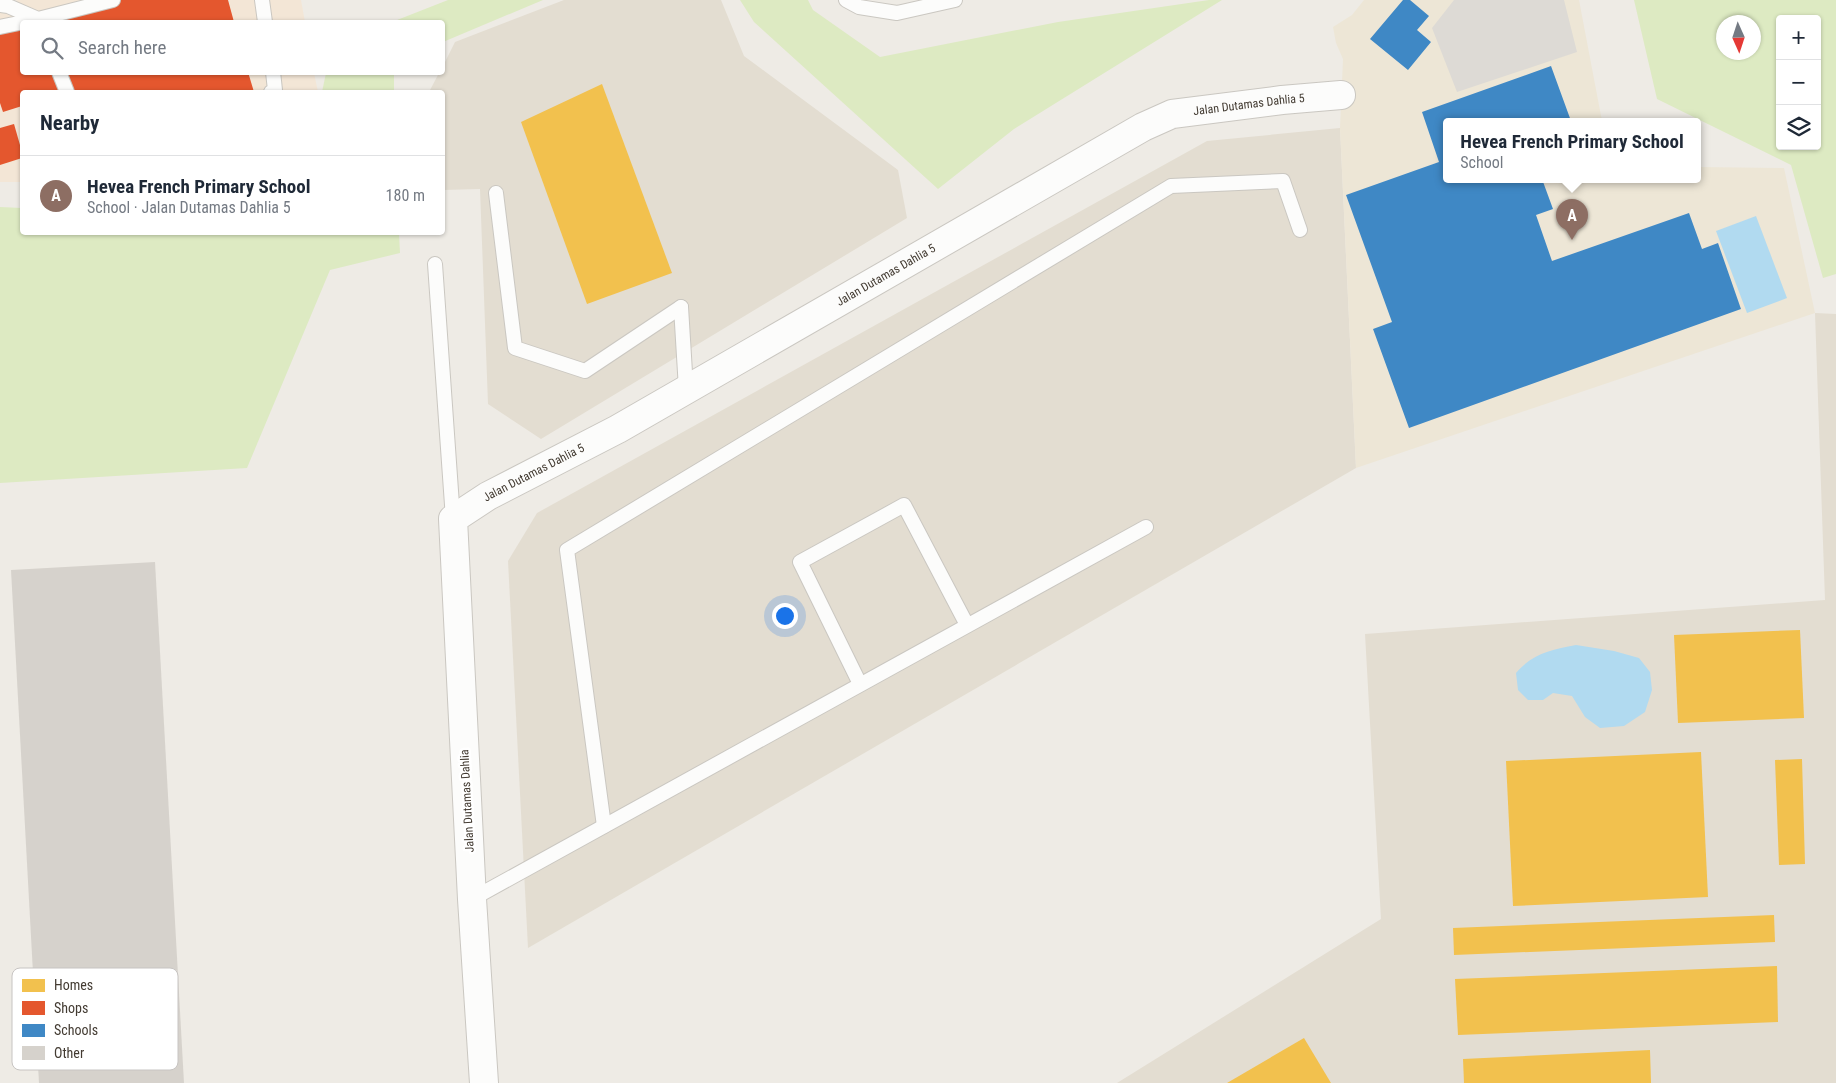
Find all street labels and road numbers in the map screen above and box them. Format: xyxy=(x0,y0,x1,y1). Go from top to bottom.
street label: Jalan Dutamas Dahlia 5 xyxy=(1192,91,1305,118)
street label: Jalan Dutamas Dahlia 5 xyxy=(834,241,938,309)
street label: Jalan Dutamas Dahlia 5 xyxy=(480,441,587,504)
street label: Jalan Dutamas Dahlia xyxy=(457,749,477,853)

